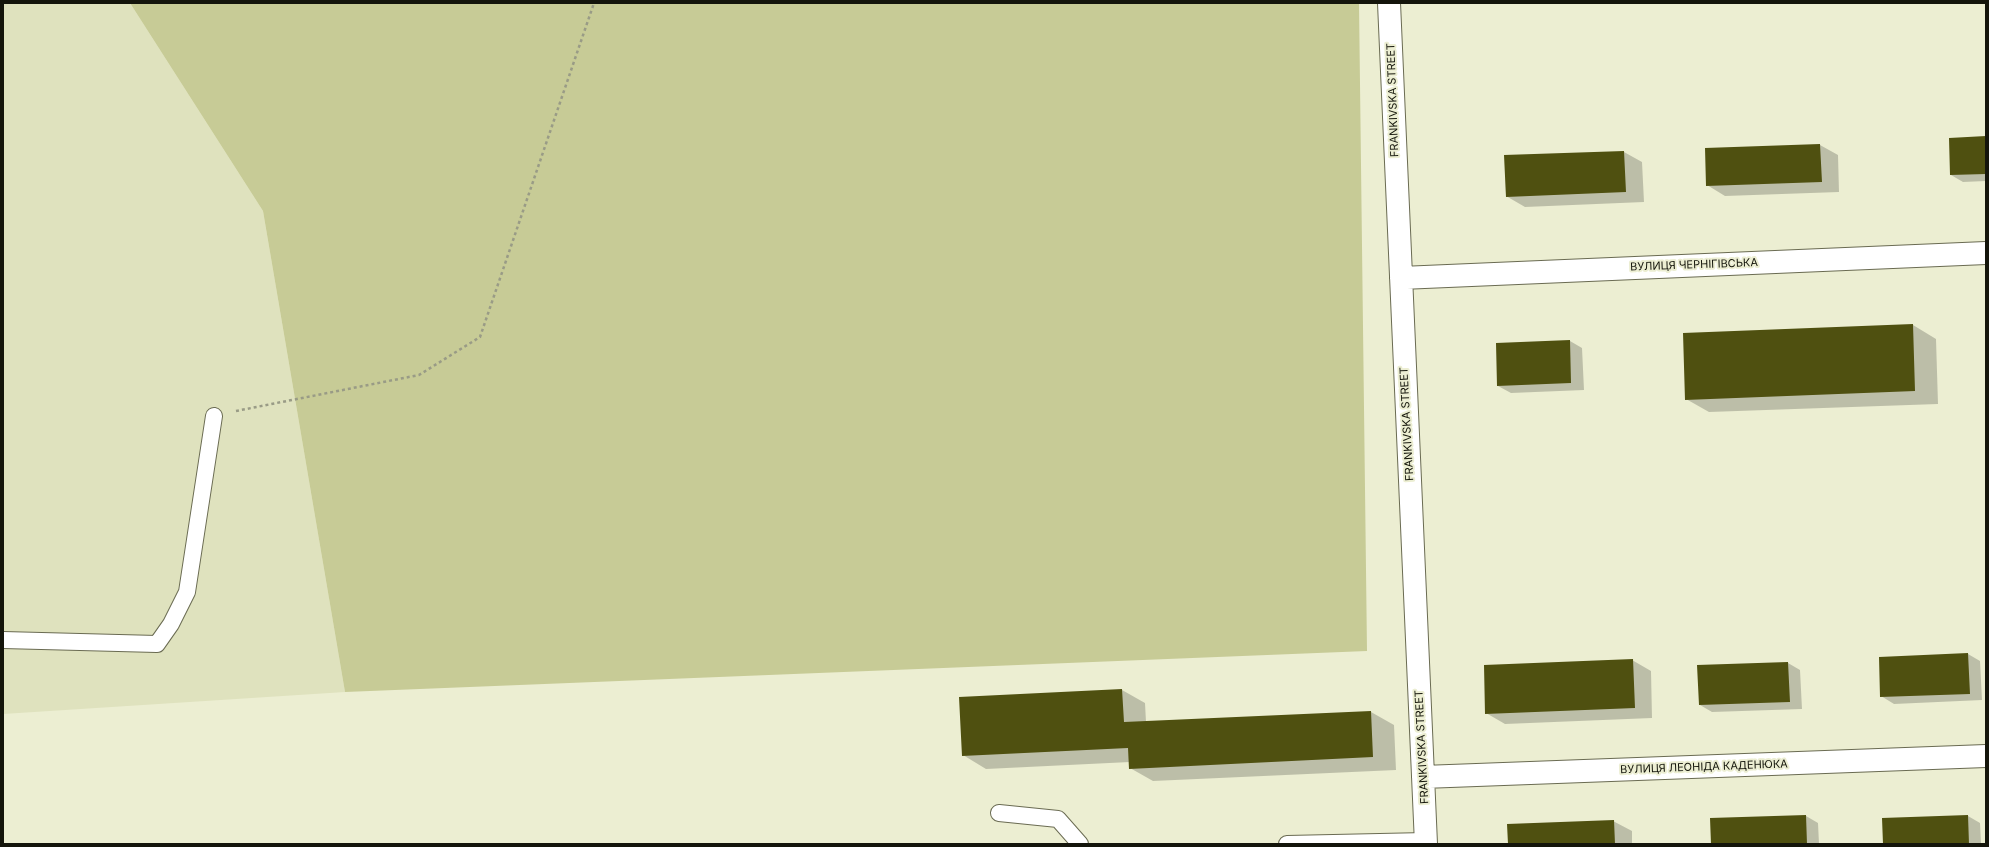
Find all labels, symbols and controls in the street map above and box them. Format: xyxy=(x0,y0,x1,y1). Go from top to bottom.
street label: FRANKIVSKA STREET xyxy=(1384,43,1402,157)
street label: ВУЛИЦЯ ЧЕРНІГІВСЬКА xyxy=(1630,256,1758,274)
street label: FRANKIVSKA STREET xyxy=(1397,367,1417,481)
street label: FRANKIVSKA STREET xyxy=(1412,690,1432,804)
street label: ВУЛИЦЯ ЛЕОНІДА КАДЕНЮКА xyxy=(1620,757,1788,777)

